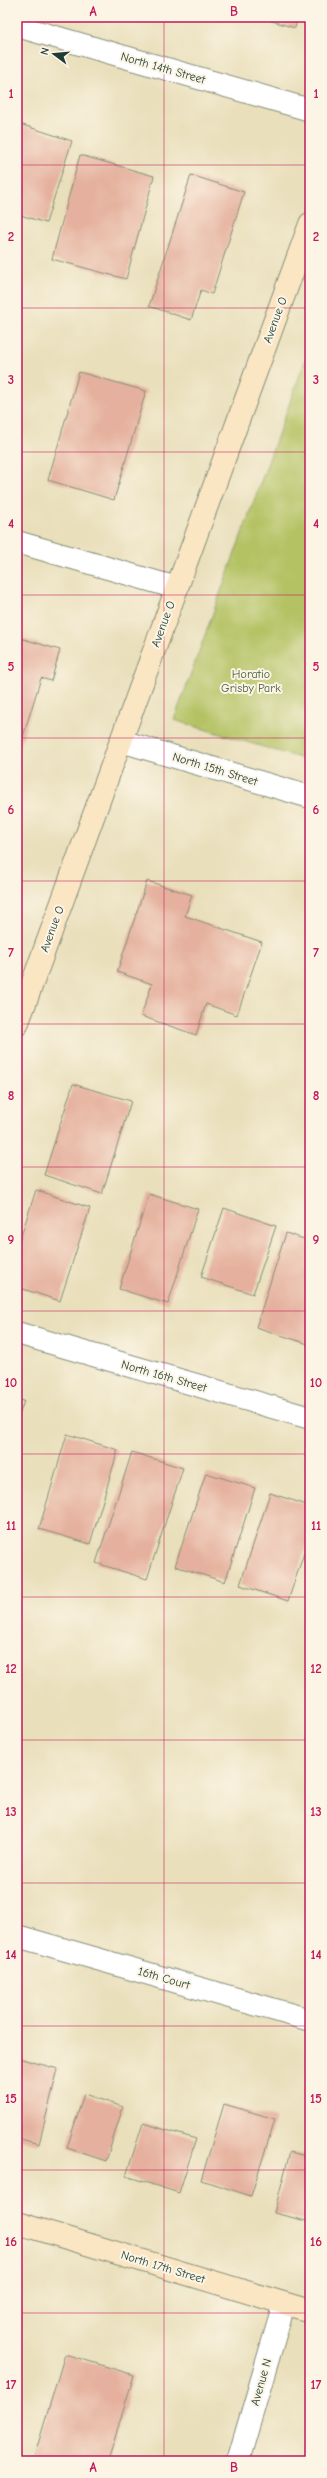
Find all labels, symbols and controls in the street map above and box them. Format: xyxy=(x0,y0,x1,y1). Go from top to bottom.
text: A xyxy=(89,4,97,19)
text: B xyxy=(230,4,238,19)
north arrow xyxy=(34,34,74,74)
text: N xyxy=(38,46,52,57)
street label: North 14th Street xyxy=(119,49,207,87)
text: 1 xyxy=(8,86,14,101)
text: 1 xyxy=(313,86,319,101)
text: 2 xyxy=(8,229,14,244)
text: 2 xyxy=(313,229,319,244)
street label: Avenue O xyxy=(260,295,290,345)
text: 3 xyxy=(8,372,14,387)
text: 3 xyxy=(313,372,319,387)
text: 4 xyxy=(8,516,14,531)
text: 4 xyxy=(313,516,319,531)
street label: Avenue O xyxy=(148,599,178,649)
text: 5 xyxy=(8,659,15,674)
text: 5 xyxy=(313,659,320,674)
park label: Horatio Grisby Park xyxy=(221,667,281,695)
street label: North 15th Street xyxy=(171,749,260,789)
text: 6 xyxy=(8,802,15,817)
text: 6 xyxy=(313,802,320,817)
street label: Avenue O xyxy=(37,904,67,954)
text: 7 xyxy=(8,945,14,960)
text: 7 xyxy=(313,945,319,960)
text: 8 xyxy=(8,1088,14,1103)
text: 8 xyxy=(313,1088,319,1103)
text: 9 xyxy=(8,1232,15,1247)
text: 9 xyxy=(313,1232,320,1247)
street label: North 16th Street xyxy=(120,1357,209,1395)
text: 10 xyxy=(5,1375,17,1390)
text: 10 xyxy=(310,1375,322,1390)
text: 11 xyxy=(6,1518,16,1533)
text: 11 xyxy=(311,1518,321,1533)
text: 12 xyxy=(5,1661,17,1676)
text: 12 xyxy=(310,1661,322,1676)
text: 13 xyxy=(5,1804,17,1819)
text: 13 xyxy=(310,1804,322,1819)
text: 14 xyxy=(5,1947,17,1962)
text: 14 xyxy=(310,1947,322,1962)
street label: 16th Court xyxy=(137,1964,192,1992)
text: 15 xyxy=(5,2091,17,2106)
text: 15 xyxy=(310,2091,322,2106)
text: 16 xyxy=(5,2234,17,2249)
text: 16 xyxy=(310,2234,322,2249)
street label: North 17th Street xyxy=(119,2248,207,2287)
street label: Avenue N xyxy=(248,2357,274,2407)
text: 17 xyxy=(6,2377,17,2392)
text: 17 xyxy=(311,2377,322,2392)
text: A xyxy=(89,2460,97,2475)
text: B xyxy=(230,2460,238,2475)

